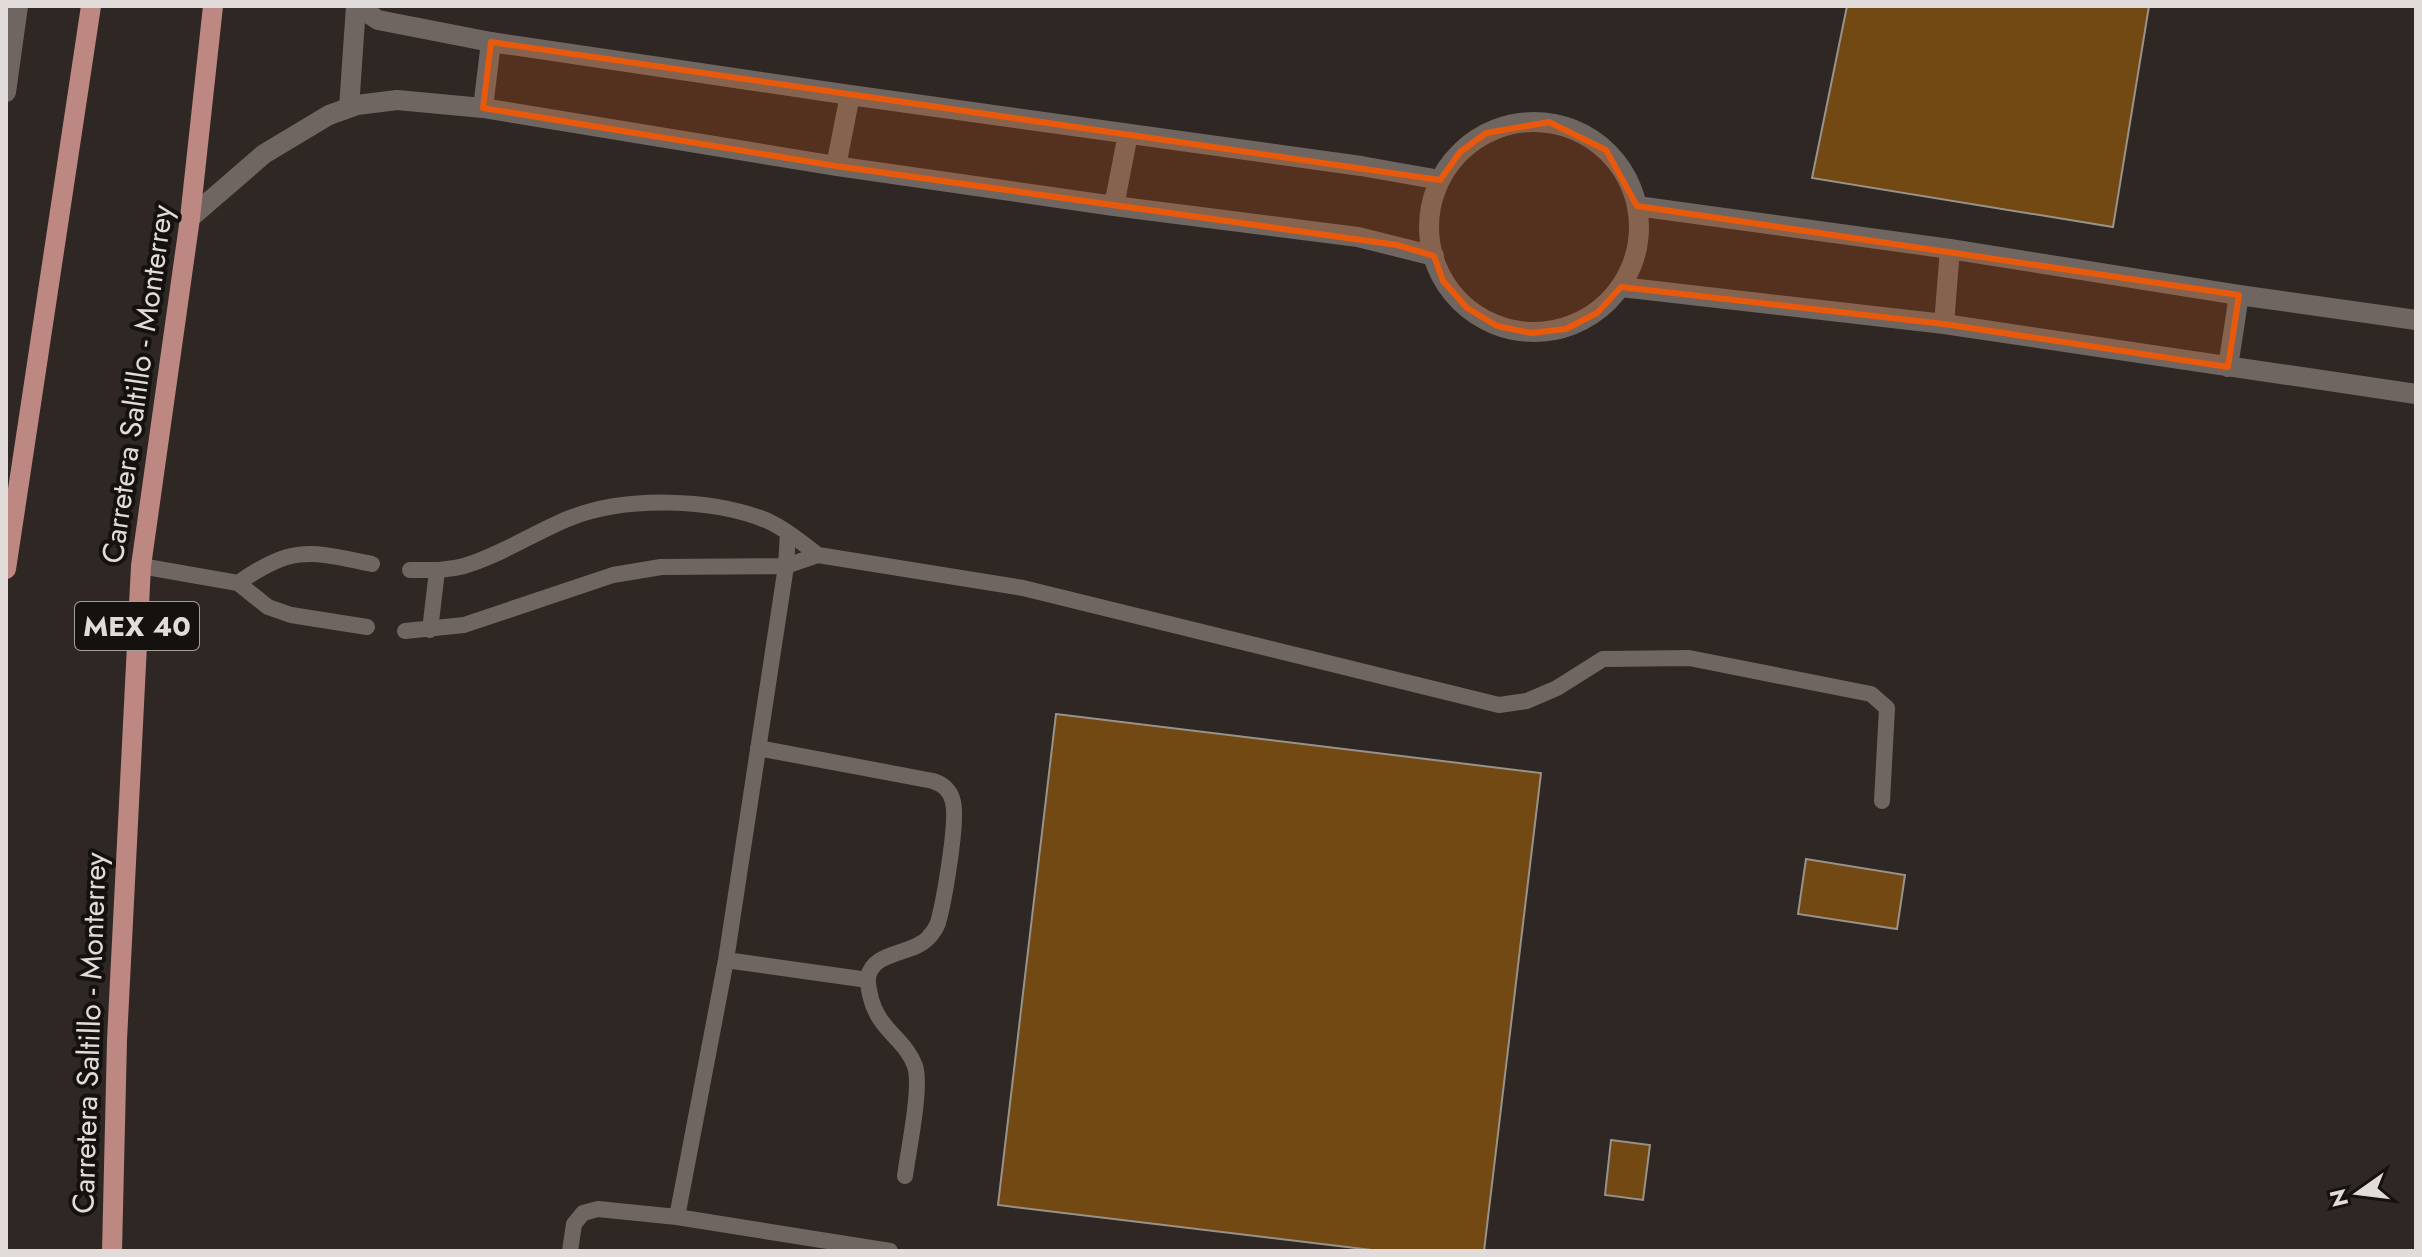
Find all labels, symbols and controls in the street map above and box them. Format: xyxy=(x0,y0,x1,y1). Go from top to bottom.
street label: Carretera Saltillo - Monterrey xyxy=(91,201,184,566)
road number: MEX 40 xyxy=(75,602,199,650)
street label: Carretera Saltillo - Monterrey xyxy=(61,851,117,1214)
north arrow xyxy=(2318,1153,2398,1233)
text: N xyxy=(2321,1185,2356,1210)

